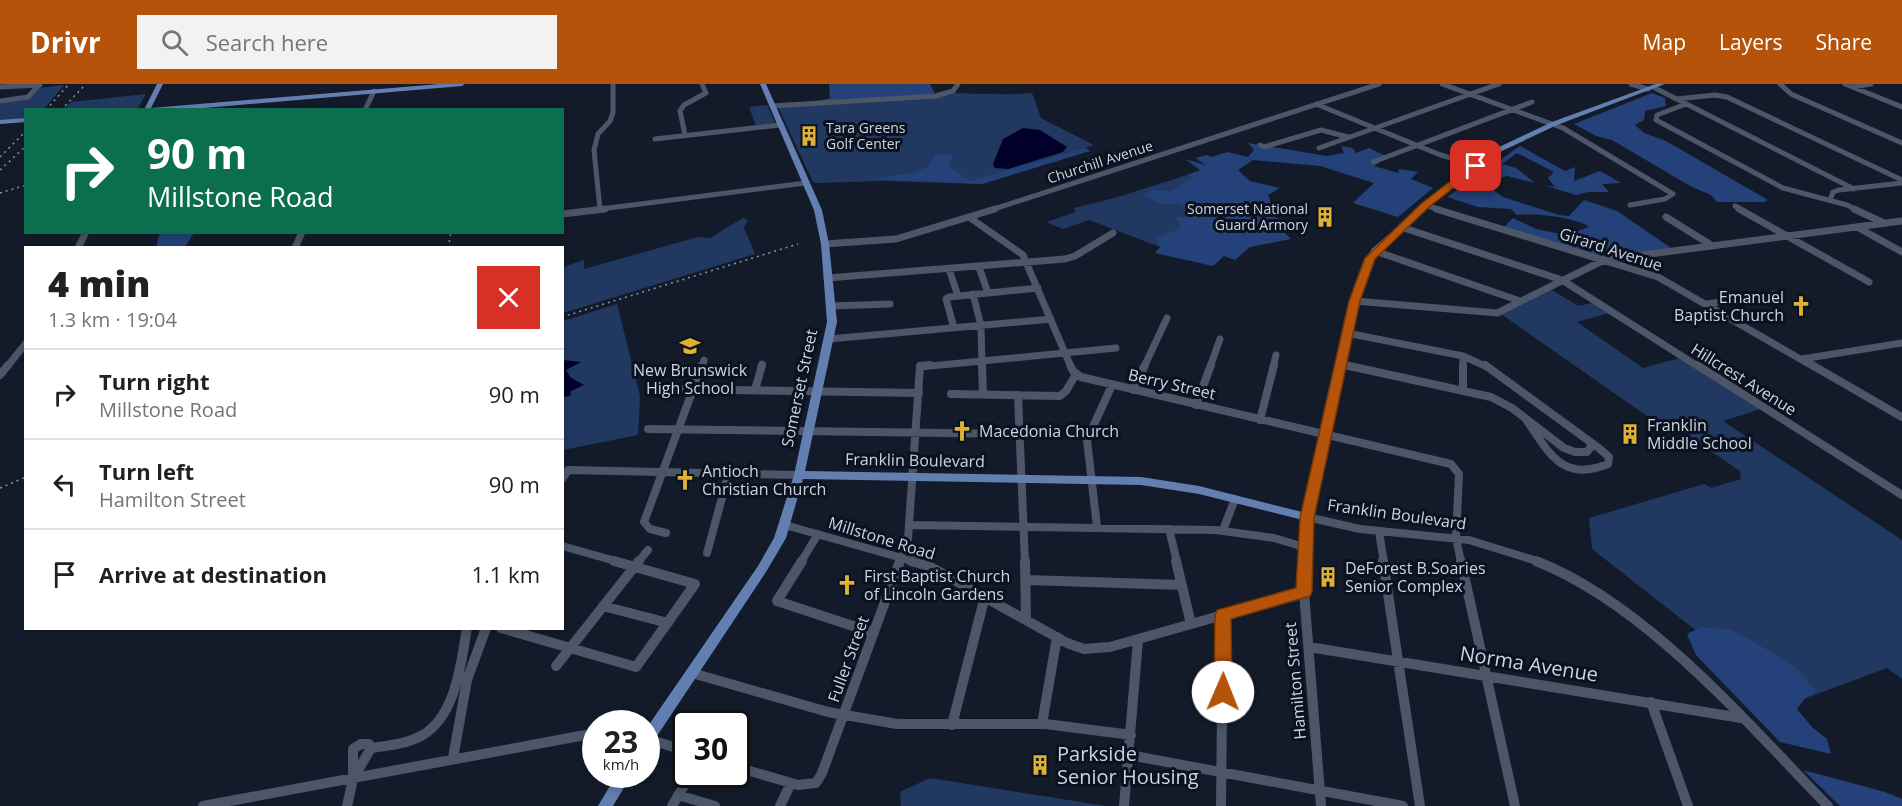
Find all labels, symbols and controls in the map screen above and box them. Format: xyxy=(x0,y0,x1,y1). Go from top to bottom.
search box xyxy=(137,15,557,69)
text: Drivr xyxy=(30,23,101,61)
icon: search xyxy=(158,26,191,59)
text: Search here xyxy=(206,27,328,57)
text: Map xyxy=(1643,28,1686,56)
text: Layers xyxy=(1719,28,1783,56)
text: Share xyxy=(1816,28,1872,56)
place label: Tara Greens Golf Center xyxy=(826,118,906,153)
text: 90 m xyxy=(147,124,247,181)
building icon: Tara Greens Golf Center xyxy=(797,124,821,148)
icon: right xyxy=(48,132,126,210)
street label: Churchill Avenue xyxy=(1045,135,1155,188)
pin xyxy=(1450,140,1501,191)
icon: arrive xyxy=(1459,149,1492,182)
text: Millstone Road xyxy=(147,178,334,215)
place label: Somerset National Guard Armory xyxy=(1187,199,1309,234)
building icon: Somerset National Guard Armory xyxy=(1313,205,1337,229)
street label: Girard Avenue xyxy=(1557,222,1665,276)
text: 4 min xyxy=(48,259,150,308)
button: close xyxy=(477,266,540,329)
place label: Emanuel Baptist Church xyxy=(1674,286,1784,326)
church icon: Emanuel Baptist Church xyxy=(1789,294,1813,318)
text: 1.3 km · 19:04 xyxy=(48,306,177,333)
street label: Somerset Street xyxy=(776,327,822,449)
school or university icon: New Brunswick High School xyxy=(678,334,702,358)
street label: Hillcrest Avenue xyxy=(1687,338,1801,420)
place label: New Brunswick High School xyxy=(633,359,748,399)
street label: Berry Street xyxy=(1126,363,1218,405)
text: Turn right xyxy=(99,366,210,396)
icon: right xyxy=(48,378,81,411)
text: 90 m xyxy=(489,379,540,409)
text: Millstone Road xyxy=(99,396,237,423)
place label: Franklin Middle School xyxy=(1647,414,1752,454)
church icon: Macedonia Church xyxy=(950,419,974,443)
place label: Macedonia Church xyxy=(979,420,1119,442)
building icon: Franklin Middle School xyxy=(1618,422,1642,446)
street label: Franklin Boulevard xyxy=(845,448,985,472)
text: Turn left xyxy=(99,456,194,486)
place label: Antioch Christian Church xyxy=(702,460,826,500)
icon: left xyxy=(48,468,81,501)
church icon: Antioch Christian Church xyxy=(673,468,697,492)
text: 90 m xyxy=(489,469,540,499)
text: Hamilton Street xyxy=(99,486,246,513)
street label: Franklin Boulevard xyxy=(1326,493,1468,535)
street label: Millstone Road xyxy=(826,511,938,565)
place label: DeForest B.Soaries Senior Complex xyxy=(1345,557,1486,597)
icon: arrive xyxy=(48,558,81,591)
text: Arrive at destination xyxy=(99,559,327,589)
text: 1.1 km xyxy=(471,559,540,589)
place label: First Baptist Church of Lincoln Gardens xyxy=(864,565,1010,605)
building icon: DeForest B.Soaries Senior Complex xyxy=(1316,565,1340,589)
church icon: First Baptist Church of Lincoln Gardens xyxy=(835,573,859,597)
street label: Fuller Street xyxy=(822,612,874,705)
street label: Hamilton Street xyxy=(1279,621,1311,741)
street label: Norma Avenue xyxy=(1458,639,1600,688)
position arrow xyxy=(1191,660,1255,724)
speed limit sign: 30 xyxy=(672,710,750,788)
text: 23 xyxy=(604,721,638,762)
place label: Parkside Senior Housing xyxy=(1057,740,1199,790)
building icon: Parkside Senior Housing xyxy=(1028,753,1052,777)
text: km/h xyxy=(603,754,639,774)

